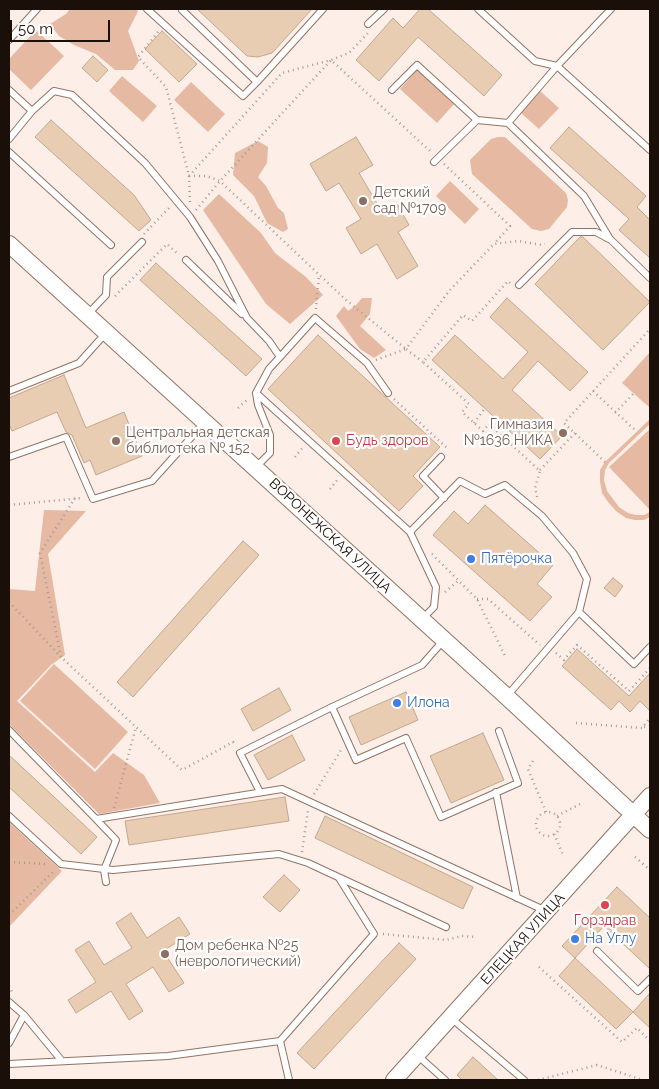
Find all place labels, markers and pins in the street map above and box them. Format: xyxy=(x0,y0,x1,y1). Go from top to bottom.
place label: Детский сад №1709 xyxy=(373,185,446,218)
marker: Детский сад №1709 xyxy=(357,195,369,207)
place label: Гимназия №1636 НИКА xyxy=(464,417,553,450)
place label: Центральная детская библиотека № 152 xyxy=(126,425,270,458)
marker: Гимназия №1636 НИКА xyxy=(557,427,569,439)
place label: Будь здоров xyxy=(346,433,429,449)
marker: Центральная детская библиотека № 152 xyxy=(110,435,122,447)
marker: Будь здоров xyxy=(330,435,342,447)
place label: Пятёрочка xyxy=(481,551,552,567)
marker: Пятёрочка xyxy=(465,553,477,565)
place label: Илона xyxy=(407,695,450,711)
marker: Илона xyxy=(391,697,403,709)
marker: Горздрав xyxy=(599,899,611,911)
place label: Горздрав xyxy=(574,913,636,929)
place label: На Углу xyxy=(585,931,636,947)
marker: На Углу xyxy=(569,933,581,945)
place label: Дом ребенка №25 (неврологический) xyxy=(175,938,301,970)
marker: Дом ребенка №25 (неврологический) xyxy=(159,948,171,960)

